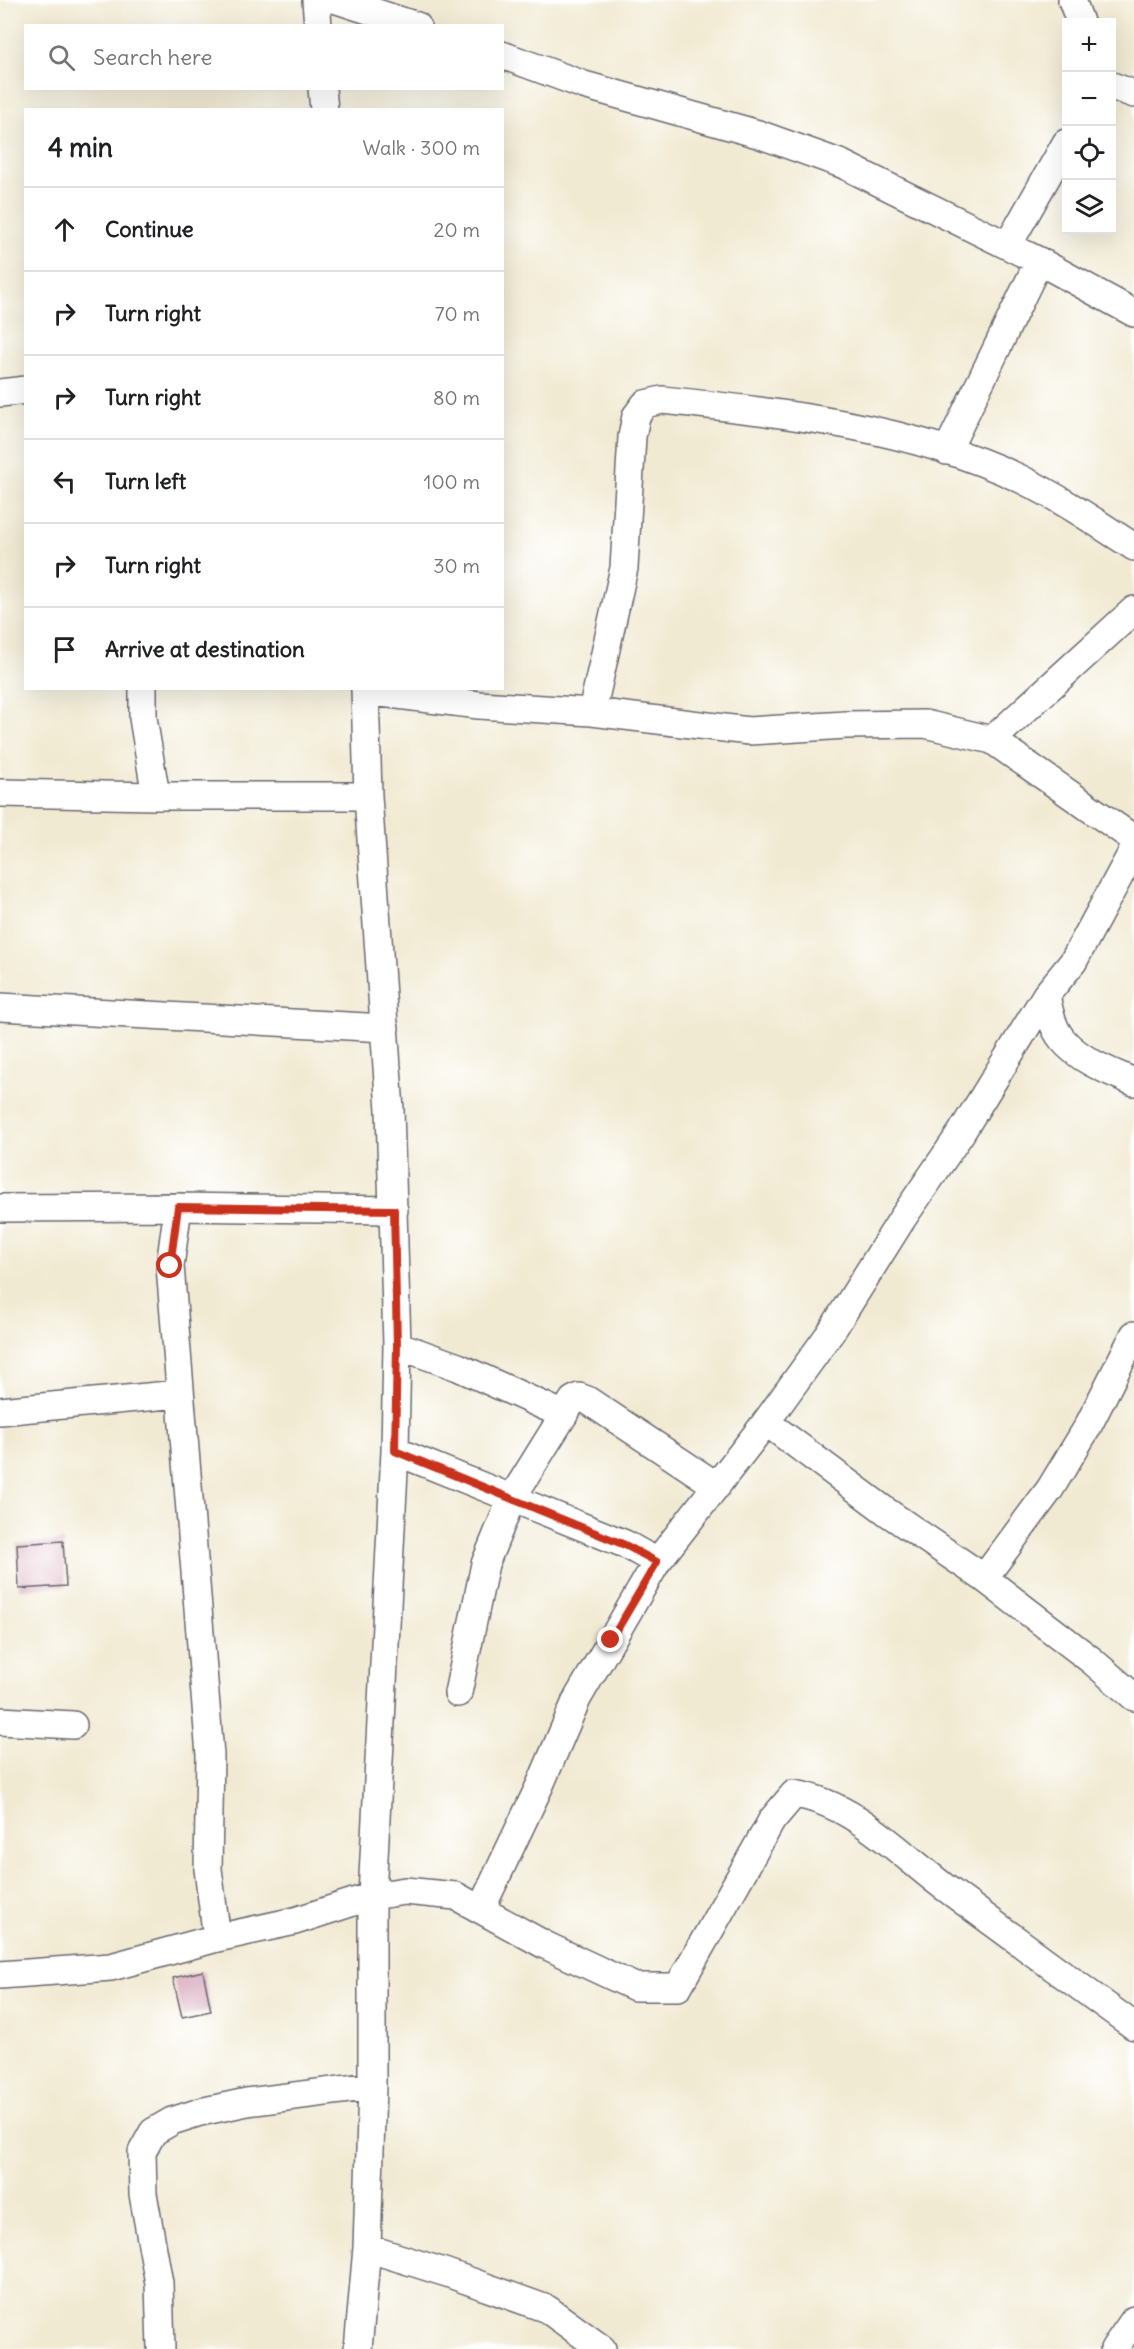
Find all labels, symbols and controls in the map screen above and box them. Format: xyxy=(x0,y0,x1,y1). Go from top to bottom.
map controls xyxy=(1062,18,1116,234)
button: + xyxy=(1062,18,1116,72)
search box xyxy=(24,24,504,90)
icon: search xyxy=(45,41,78,74)
text: Search here xyxy=(93,43,212,71)
button: − xyxy=(1062,72,1116,126)
button: locate xyxy=(1062,126,1116,180)
text: 4 min xyxy=(48,131,113,164)
text: Walk · 300 m xyxy=(362,135,480,160)
button: layers xyxy=(1062,180,1116,234)
icon: ahead xyxy=(48,213,81,246)
text: Continue xyxy=(105,215,194,243)
text: 20 m xyxy=(434,217,480,242)
icon: right xyxy=(48,297,81,330)
text: Turn right xyxy=(105,299,201,327)
text: 70 m xyxy=(435,301,480,326)
icon: right xyxy=(48,381,81,414)
text: Turn right xyxy=(105,383,201,411)
text: 80 m xyxy=(433,385,480,410)
icon: left xyxy=(48,465,81,498)
text: Turn left xyxy=(105,467,186,495)
text: 100 m xyxy=(423,469,480,494)
icon: right xyxy=(48,549,81,582)
text: Turn right xyxy=(105,551,201,579)
text: 30 m xyxy=(433,553,480,578)
icon: arrive xyxy=(48,633,81,666)
text: Arrive at destination xyxy=(105,635,305,663)
route start xyxy=(156,1252,182,1278)
route end xyxy=(597,1626,623,1652)

